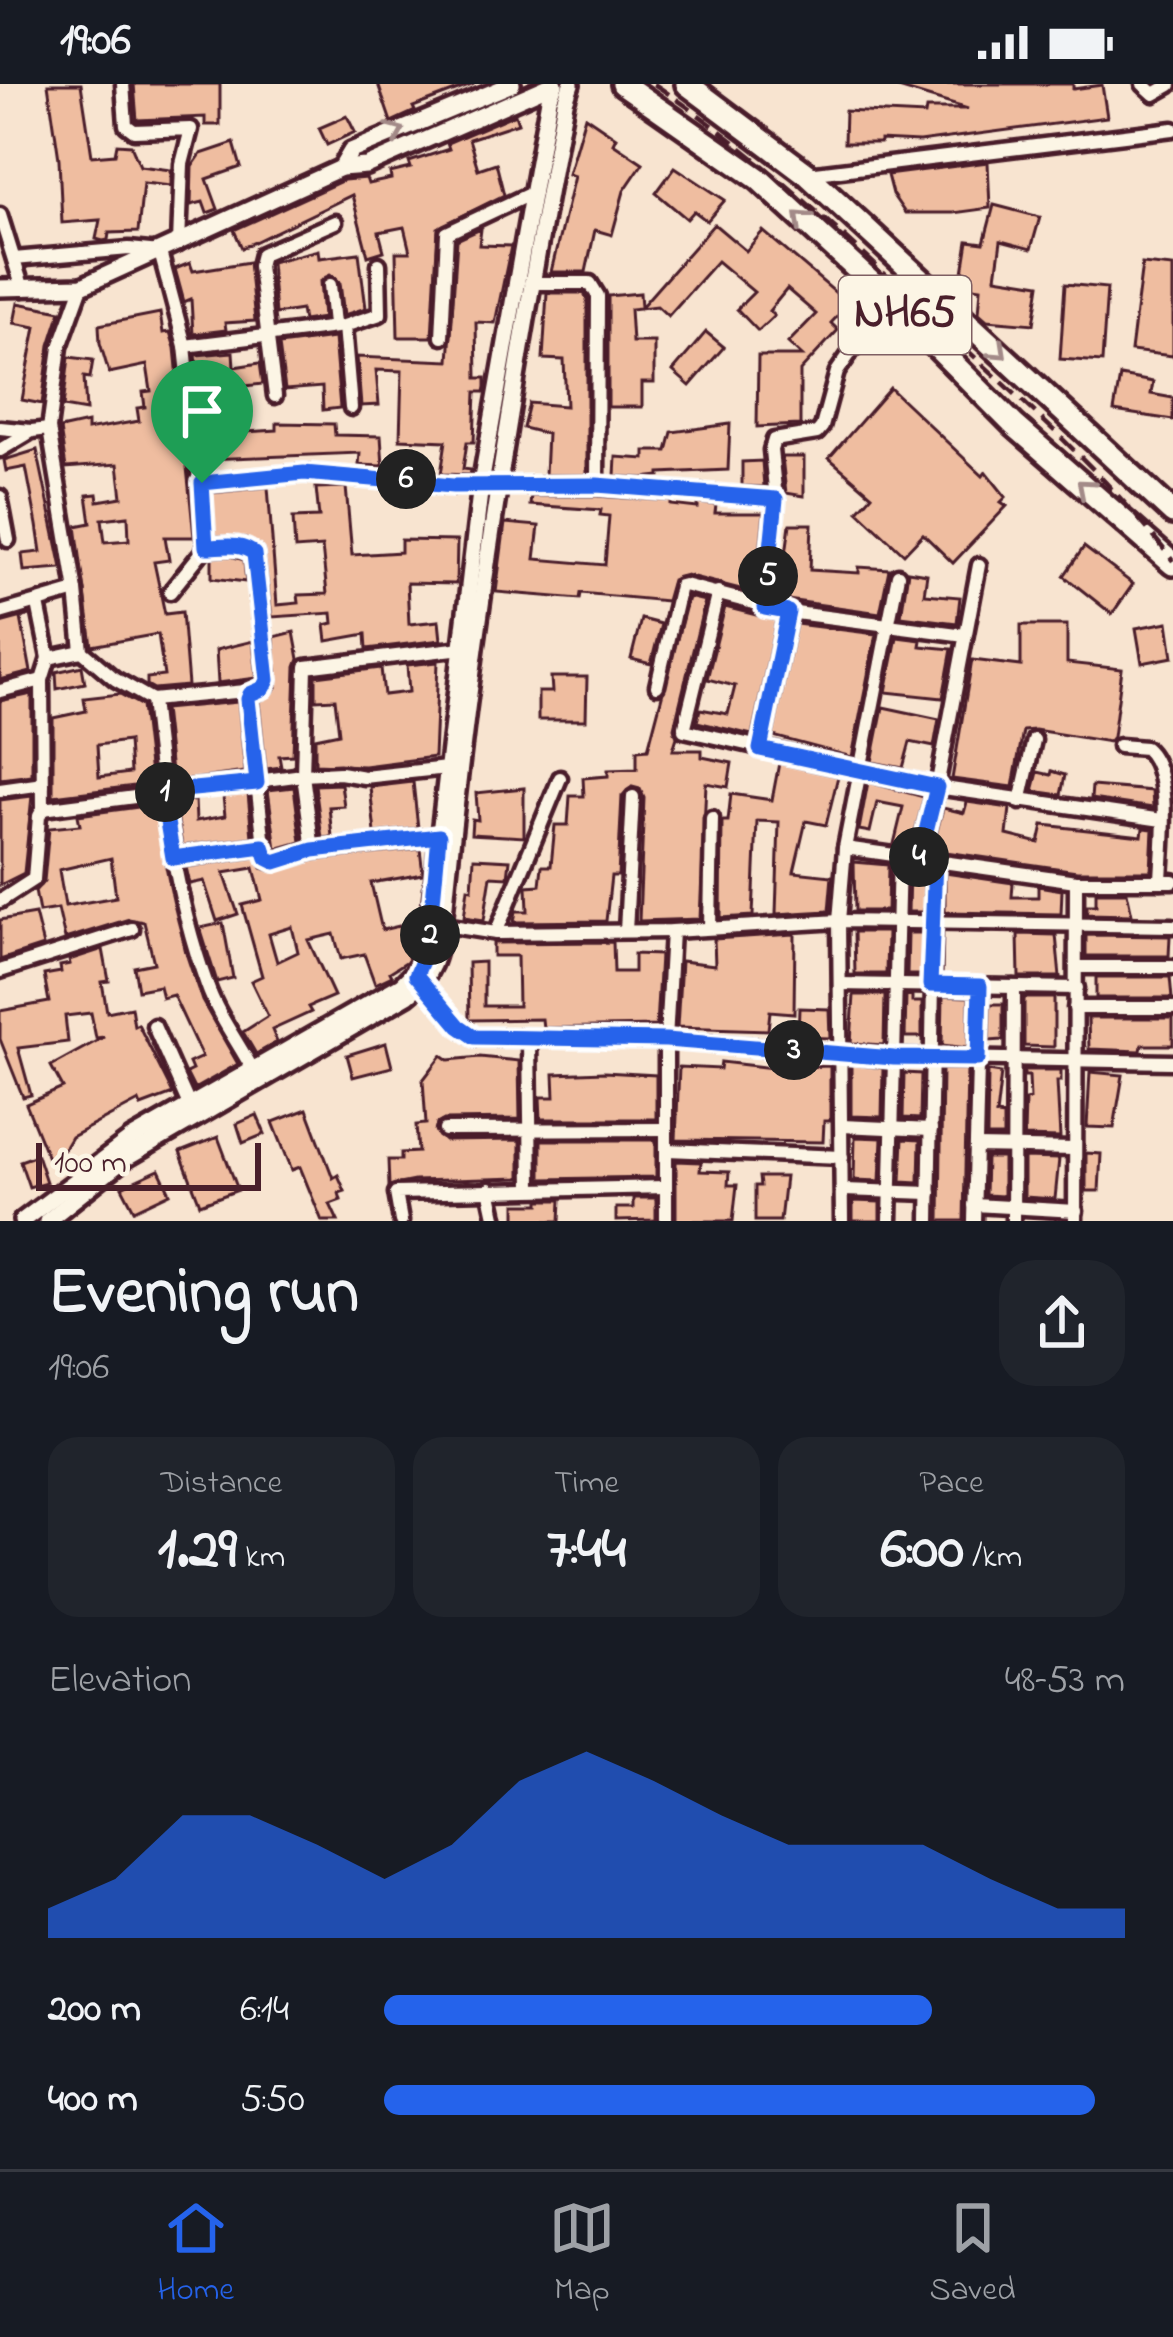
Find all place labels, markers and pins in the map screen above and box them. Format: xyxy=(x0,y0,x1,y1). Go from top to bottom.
pin xyxy=(151,360,253,483)
pin: 6 xyxy=(376,449,436,509)
pin: 5 xyxy=(738,546,798,606)
pin: 1 xyxy=(135,762,195,822)
pin: 4 xyxy=(889,827,949,887)
pin: 2 xyxy=(400,905,460,965)
pin: 3 xyxy=(764,1020,824,1080)

